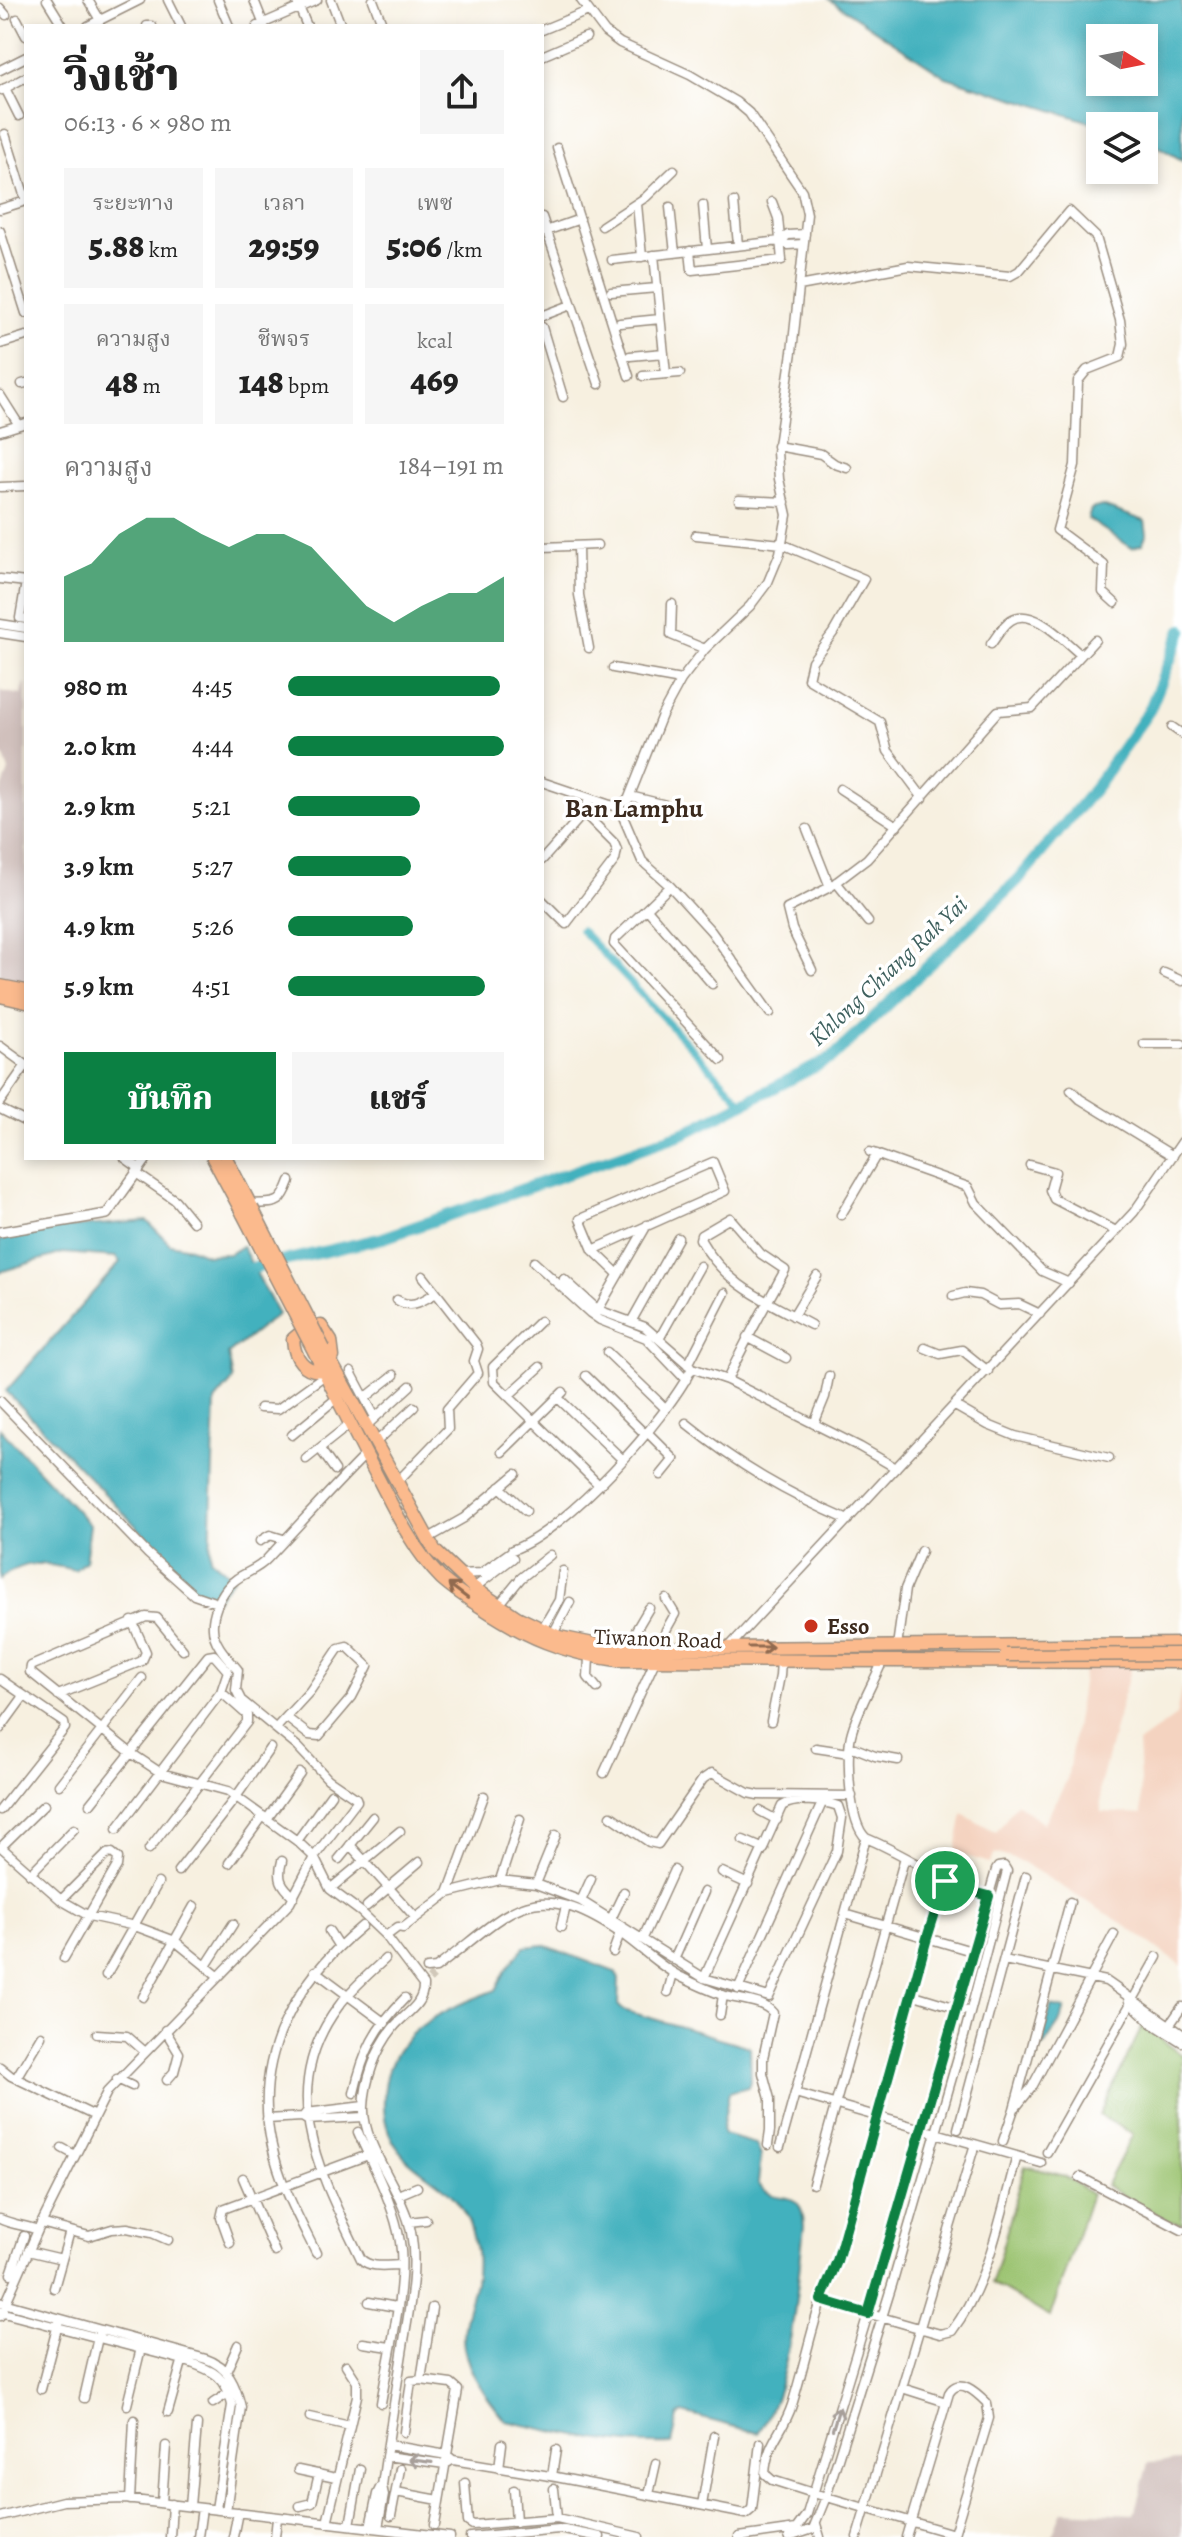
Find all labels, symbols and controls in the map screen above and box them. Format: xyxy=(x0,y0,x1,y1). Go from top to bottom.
north arrow xyxy=(1086,24,1158,96)
map controls xyxy=(1086,24,1158,184)
text: วิ่งเช้า xyxy=(64,45,180,105)
button: share xyxy=(420,50,504,134)
text: 06:13 · 6 × 980 m xyxy=(64,105,232,140)
button: layers xyxy=(1086,112,1158,184)
text: ระยะทาง xyxy=(93,188,174,218)
text: เวลา xyxy=(263,188,305,218)
text: เพซ xyxy=(416,188,453,218)
text: 5.88 xyxy=(89,222,144,269)
text: 29:59 xyxy=(249,222,319,269)
text: 5:06 xyxy=(387,222,442,269)
text: km xyxy=(144,235,178,265)
text: /km xyxy=(442,235,483,265)
text: ความสูง xyxy=(96,324,171,354)
text: ชีพจร xyxy=(258,324,310,354)
text: kcal xyxy=(417,326,452,356)
text: 469 xyxy=(411,356,459,403)
text: 48 xyxy=(106,358,138,405)
text: 148 xyxy=(239,358,284,405)
text: m xyxy=(138,371,161,401)
text: bpm xyxy=(284,371,329,401)
text: 184–191 m xyxy=(399,448,504,483)
text: ความสูง xyxy=(64,450,153,485)
text: 980 m xyxy=(64,669,128,704)
text: 4:45 xyxy=(192,669,233,704)
text: 2.0 km xyxy=(64,729,137,764)
text: 4:44 xyxy=(192,729,234,764)
text: 2.9 km xyxy=(64,789,136,824)
text: 5:21 xyxy=(192,789,231,824)
district label: Ban Lamphu xyxy=(565,791,704,826)
text: 3.9 km xyxy=(64,849,134,884)
text: 5:27 xyxy=(192,849,233,884)
water label: Khlong Chiang Rak Yai xyxy=(802,889,974,1053)
text: 4.9 km xyxy=(64,909,135,944)
text: 5:26 xyxy=(192,909,234,944)
text: 5.9 km xyxy=(64,969,134,1004)
text: 4:51 xyxy=(192,969,230,1004)
button: บันทึก xyxy=(64,1052,276,1144)
button: แชร์ xyxy=(292,1052,504,1144)
one-way arrow xyxy=(448,1583,470,1600)
place label: Esso xyxy=(827,1612,869,1642)
marker: Esso xyxy=(802,1617,820,1635)
street label: Tiwanon Road xyxy=(593,1622,723,1656)
one-way arrow xyxy=(747,1639,774,1655)
pin xyxy=(911,1847,979,1915)
icon: arrive xyxy=(923,1859,967,1903)
one-way arrow xyxy=(829,2406,844,2432)
one-way arrow xyxy=(408,2453,433,2468)

